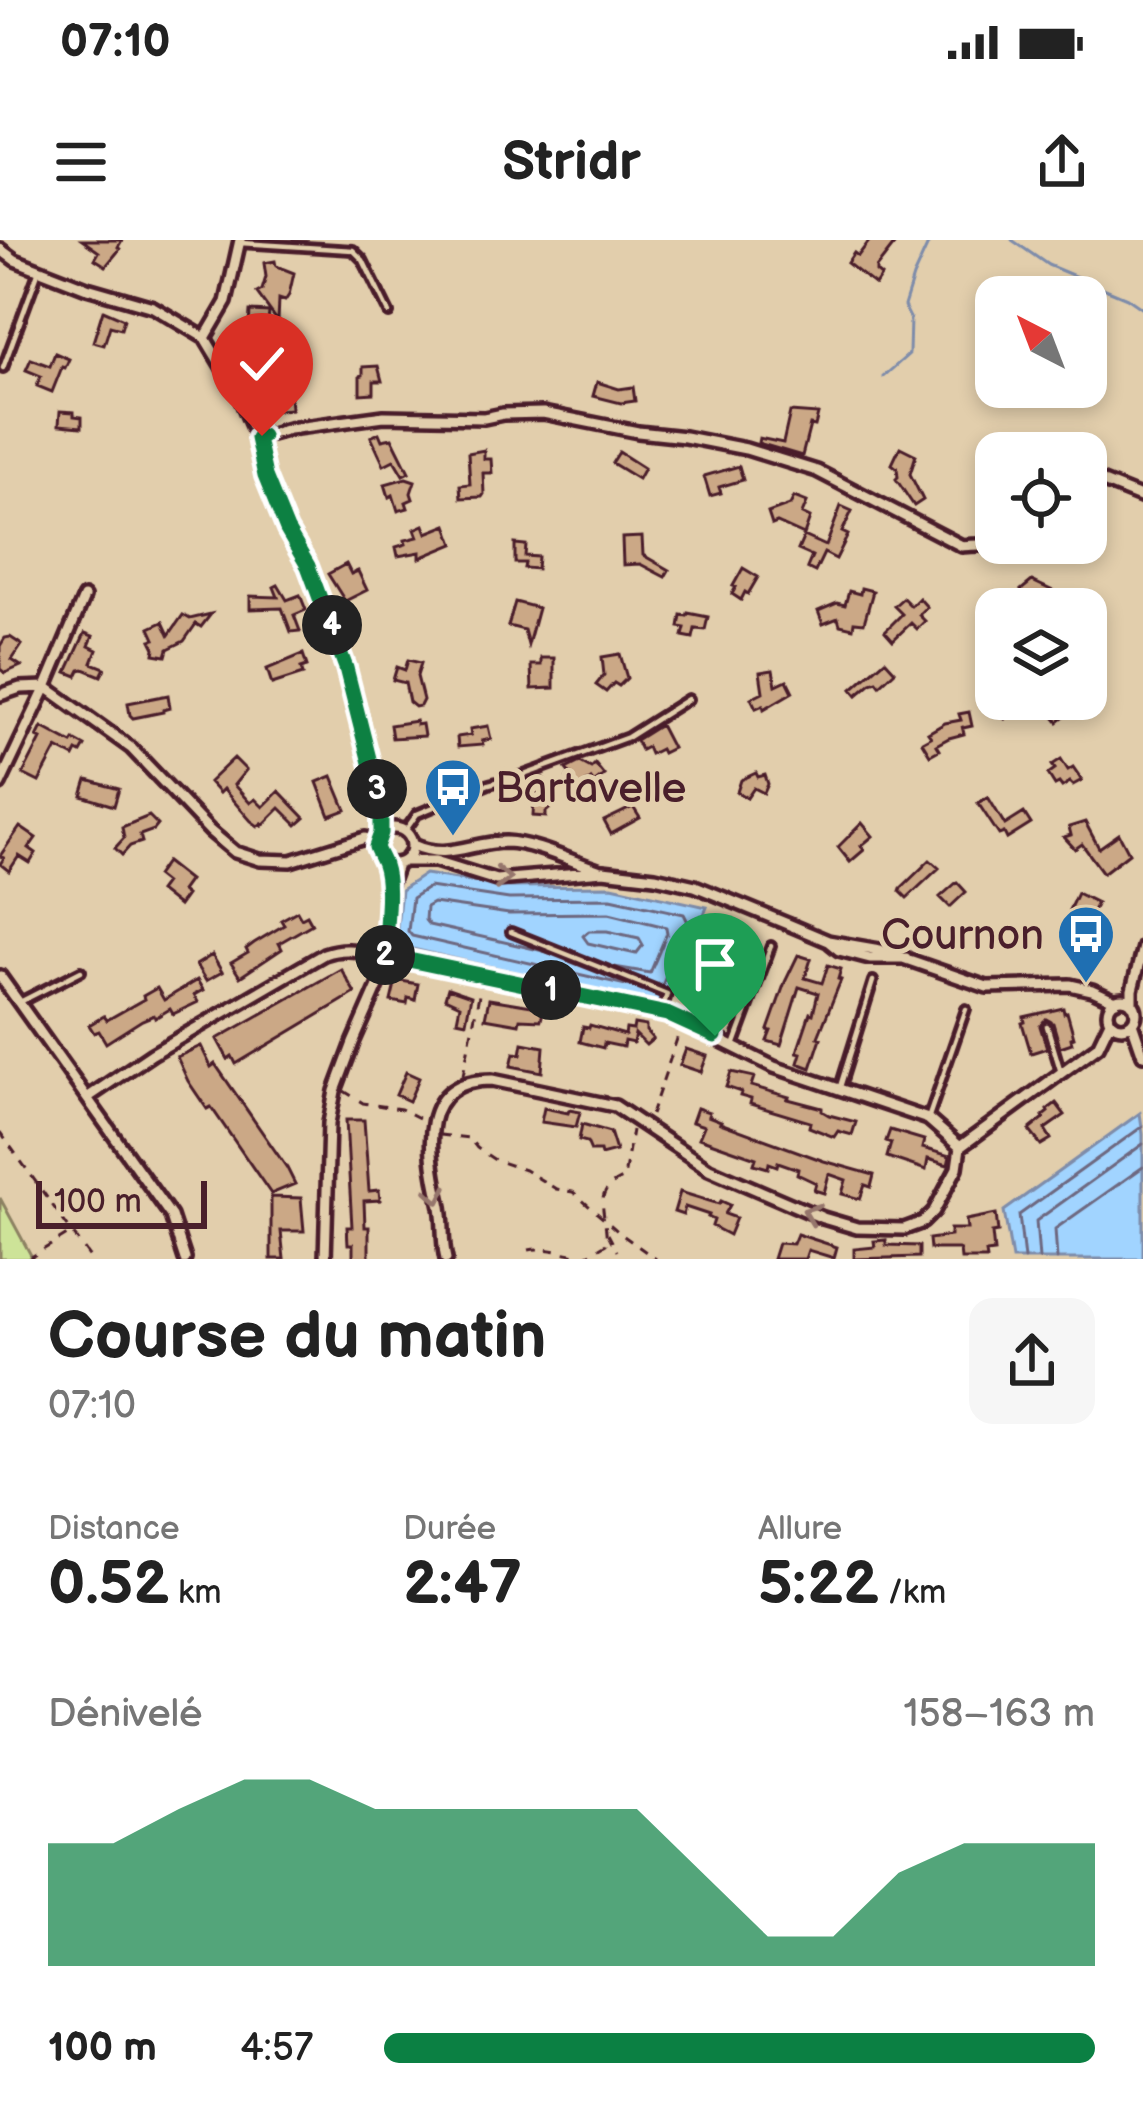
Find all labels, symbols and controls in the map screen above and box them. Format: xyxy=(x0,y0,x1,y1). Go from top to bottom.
text: 07:10 xyxy=(60,15,171,70)
icon: menu xyxy=(48,129,114,195)
icon: share xyxy=(1029,129,1095,195)
text: Stridr xyxy=(502,130,641,195)
north arrow xyxy=(975,276,1107,408)
map controls xyxy=(975,276,1107,720)
pin xyxy=(211,313,313,436)
icon: check xyxy=(229,331,295,397)
button: locate xyxy=(975,432,1107,564)
button: layers xyxy=(975,588,1107,720)
pin: 4 xyxy=(302,595,362,655)
text: 4 xyxy=(322,605,342,645)
bus stop icon: Bartavelle xyxy=(422,756,484,838)
pin: 3 xyxy=(347,759,407,819)
place label: Bartavelle xyxy=(495,764,687,815)
text: 3 xyxy=(367,769,387,809)
one-way arrow xyxy=(494,864,513,890)
bus stop icon: Cournon xyxy=(1055,903,1117,985)
place label: Cournon xyxy=(881,911,1044,962)
pin xyxy=(664,913,766,1036)
pin: 2 xyxy=(355,925,415,985)
icon: arrive xyxy=(682,931,748,997)
text: 2 xyxy=(375,935,395,975)
pin: 1 xyxy=(521,960,581,1020)
text: 1 xyxy=(544,970,558,1010)
scale bar xyxy=(36,1175,207,1228)
text: 100 m xyxy=(54,1182,142,1222)
one-way arrow xyxy=(424,1184,449,1204)
one-way arrow xyxy=(802,1202,823,1227)
text: Course du matin xyxy=(48,1298,547,1377)
button: share xyxy=(969,1298,1095,1424)
text: 07:10 xyxy=(48,1383,136,1430)
text: Distance xyxy=(48,1509,180,1549)
text: Durée xyxy=(403,1509,496,1549)
text: Allure xyxy=(758,1509,842,1549)
text: 0.52 xyxy=(48,1549,169,1621)
text: 2:47 xyxy=(403,1549,522,1621)
text: 5:22 xyxy=(758,1549,879,1621)
text: km xyxy=(169,1573,222,1613)
text: /km xyxy=(879,1573,946,1613)
text: Dénivelé xyxy=(48,1691,202,1738)
text: 158–163 m xyxy=(903,1691,1095,1738)
text: 100 m xyxy=(48,2025,157,2072)
text: 4:57 xyxy=(240,2025,313,2072)

